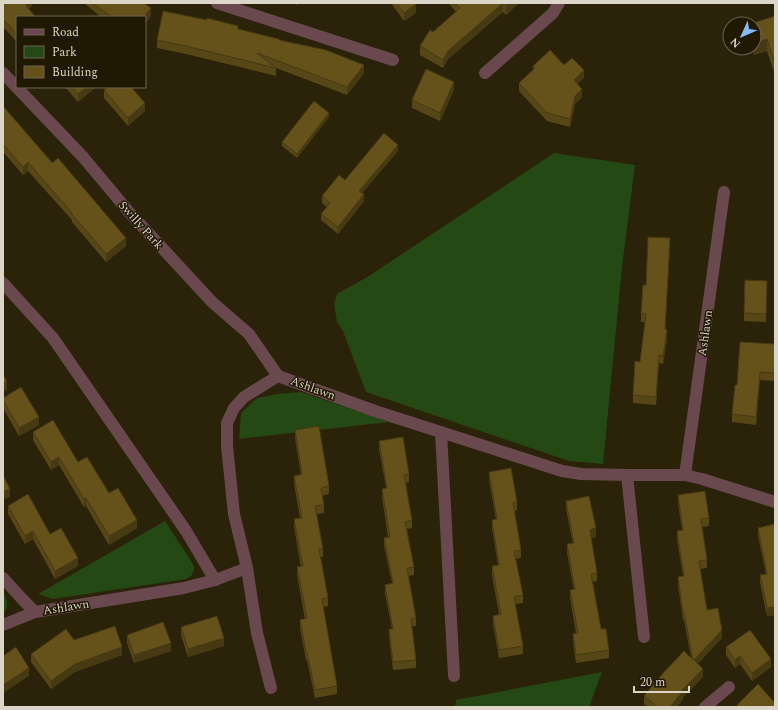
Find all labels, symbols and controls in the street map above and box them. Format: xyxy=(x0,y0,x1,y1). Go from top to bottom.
legend xyxy=(16,16,146,88)
north arrow xyxy=(722,16,762,56)
text: Road xyxy=(52,23,79,42)
text: N xyxy=(726,34,744,52)
text: Park xyxy=(52,43,77,62)
text: Building xyxy=(52,63,98,82)
street label: Swilly Park xyxy=(114,197,168,254)
street label: Ashlawn xyxy=(693,309,718,357)
street label: Ashlawn xyxy=(288,372,338,405)
street label: Ashlawn xyxy=(42,594,91,621)
scale bar xyxy=(634,668,689,694)
text: 20 m xyxy=(640,673,665,692)

